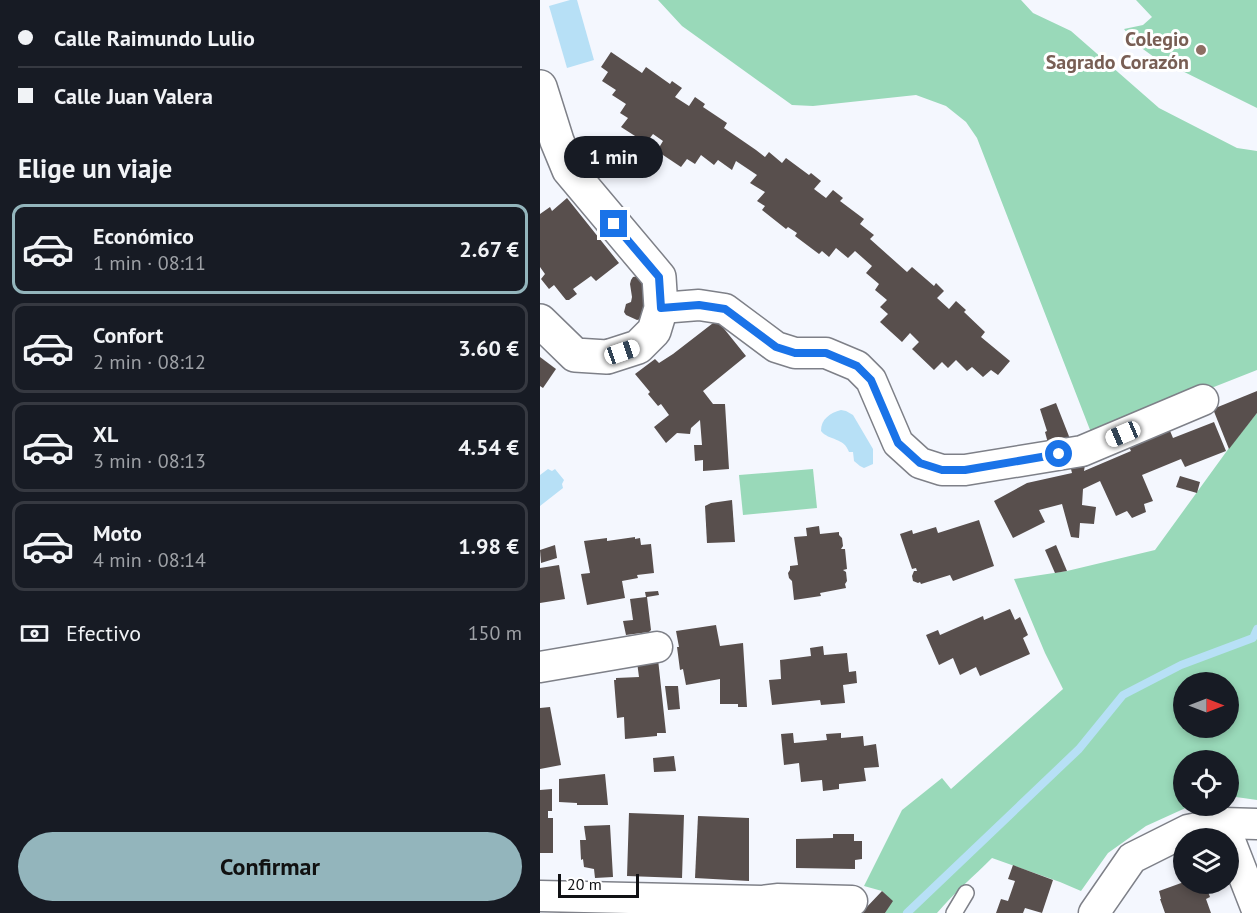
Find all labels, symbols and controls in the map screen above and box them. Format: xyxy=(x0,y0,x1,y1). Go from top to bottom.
text: Calle Raimundo Lulio xyxy=(54,24,255,52)
place label: Colegio Sagrado Corazón xyxy=(1046,26,1189,75)
marker: Colegio Sagrado Corazón xyxy=(1194,43,1208,57)
text: Calle Juan Valera xyxy=(54,82,213,110)
callout: 1 min xyxy=(565,137,664,179)
text: 1 min xyxy=(589,144,638,170)
text: Elige un viaje xyxy=(18,151,172,185)
route end xyxy=(600,210,627,237)
icon: car xyxy=(21,222,75,276)
text: Económico xyxy=(93,222,194,250)
text: 2.67 € xyxy=(459,235,519,263)
text: 1 min · 08:11 xyxy=(93,250,206,276)
icon: car xyxy=(21,321,75,375)
text: Confort xyxy=(93,321,163,349)
text: 3.60 € xyxy=(458,334,519,362)
car xyxy=(602,338,642,366)
text: 2 min · 08:12 xyxy=(93,349,206,375)
car xyxy=(1103,419,1143,449)
icon: car xyxy=(21,420,75,474)
text: XL xyxy=(93,420,118,448)
text: 4.54 € xyxy=(458,433,519,461)
route start xyxy=(1045,440,1072,467)
text: 3 min · 08:13 xyxy=(93,448,206,474)
icon: car xyxy=(21,519,75,573)
text: Moto xyxy=(93,519,142,547)
text: 1.98 € xyxy=(458,532,519,560)
text: 4 min · 08:14 xyxy=(93,547,206,573)
icon: cash xyxy=(18,617,51,650)
text: Efectivo xyxy=(66,619,141,647)
text: 150 m xyxy=(468,620,522,646)
north arrow xyxy=(1173,672,1239,738)
map controls xyxy=(1173,672,1239,894)
button: locate xyxy=(1173,750,1239,816)
button: layers xyxy=(1173,828,1239,894)
button: Confirmar xyxy=(18,832,522,901)
scale bar xyxy=(558,871,639,898)
text: 20 m xyxy=(567,874,602,894)

